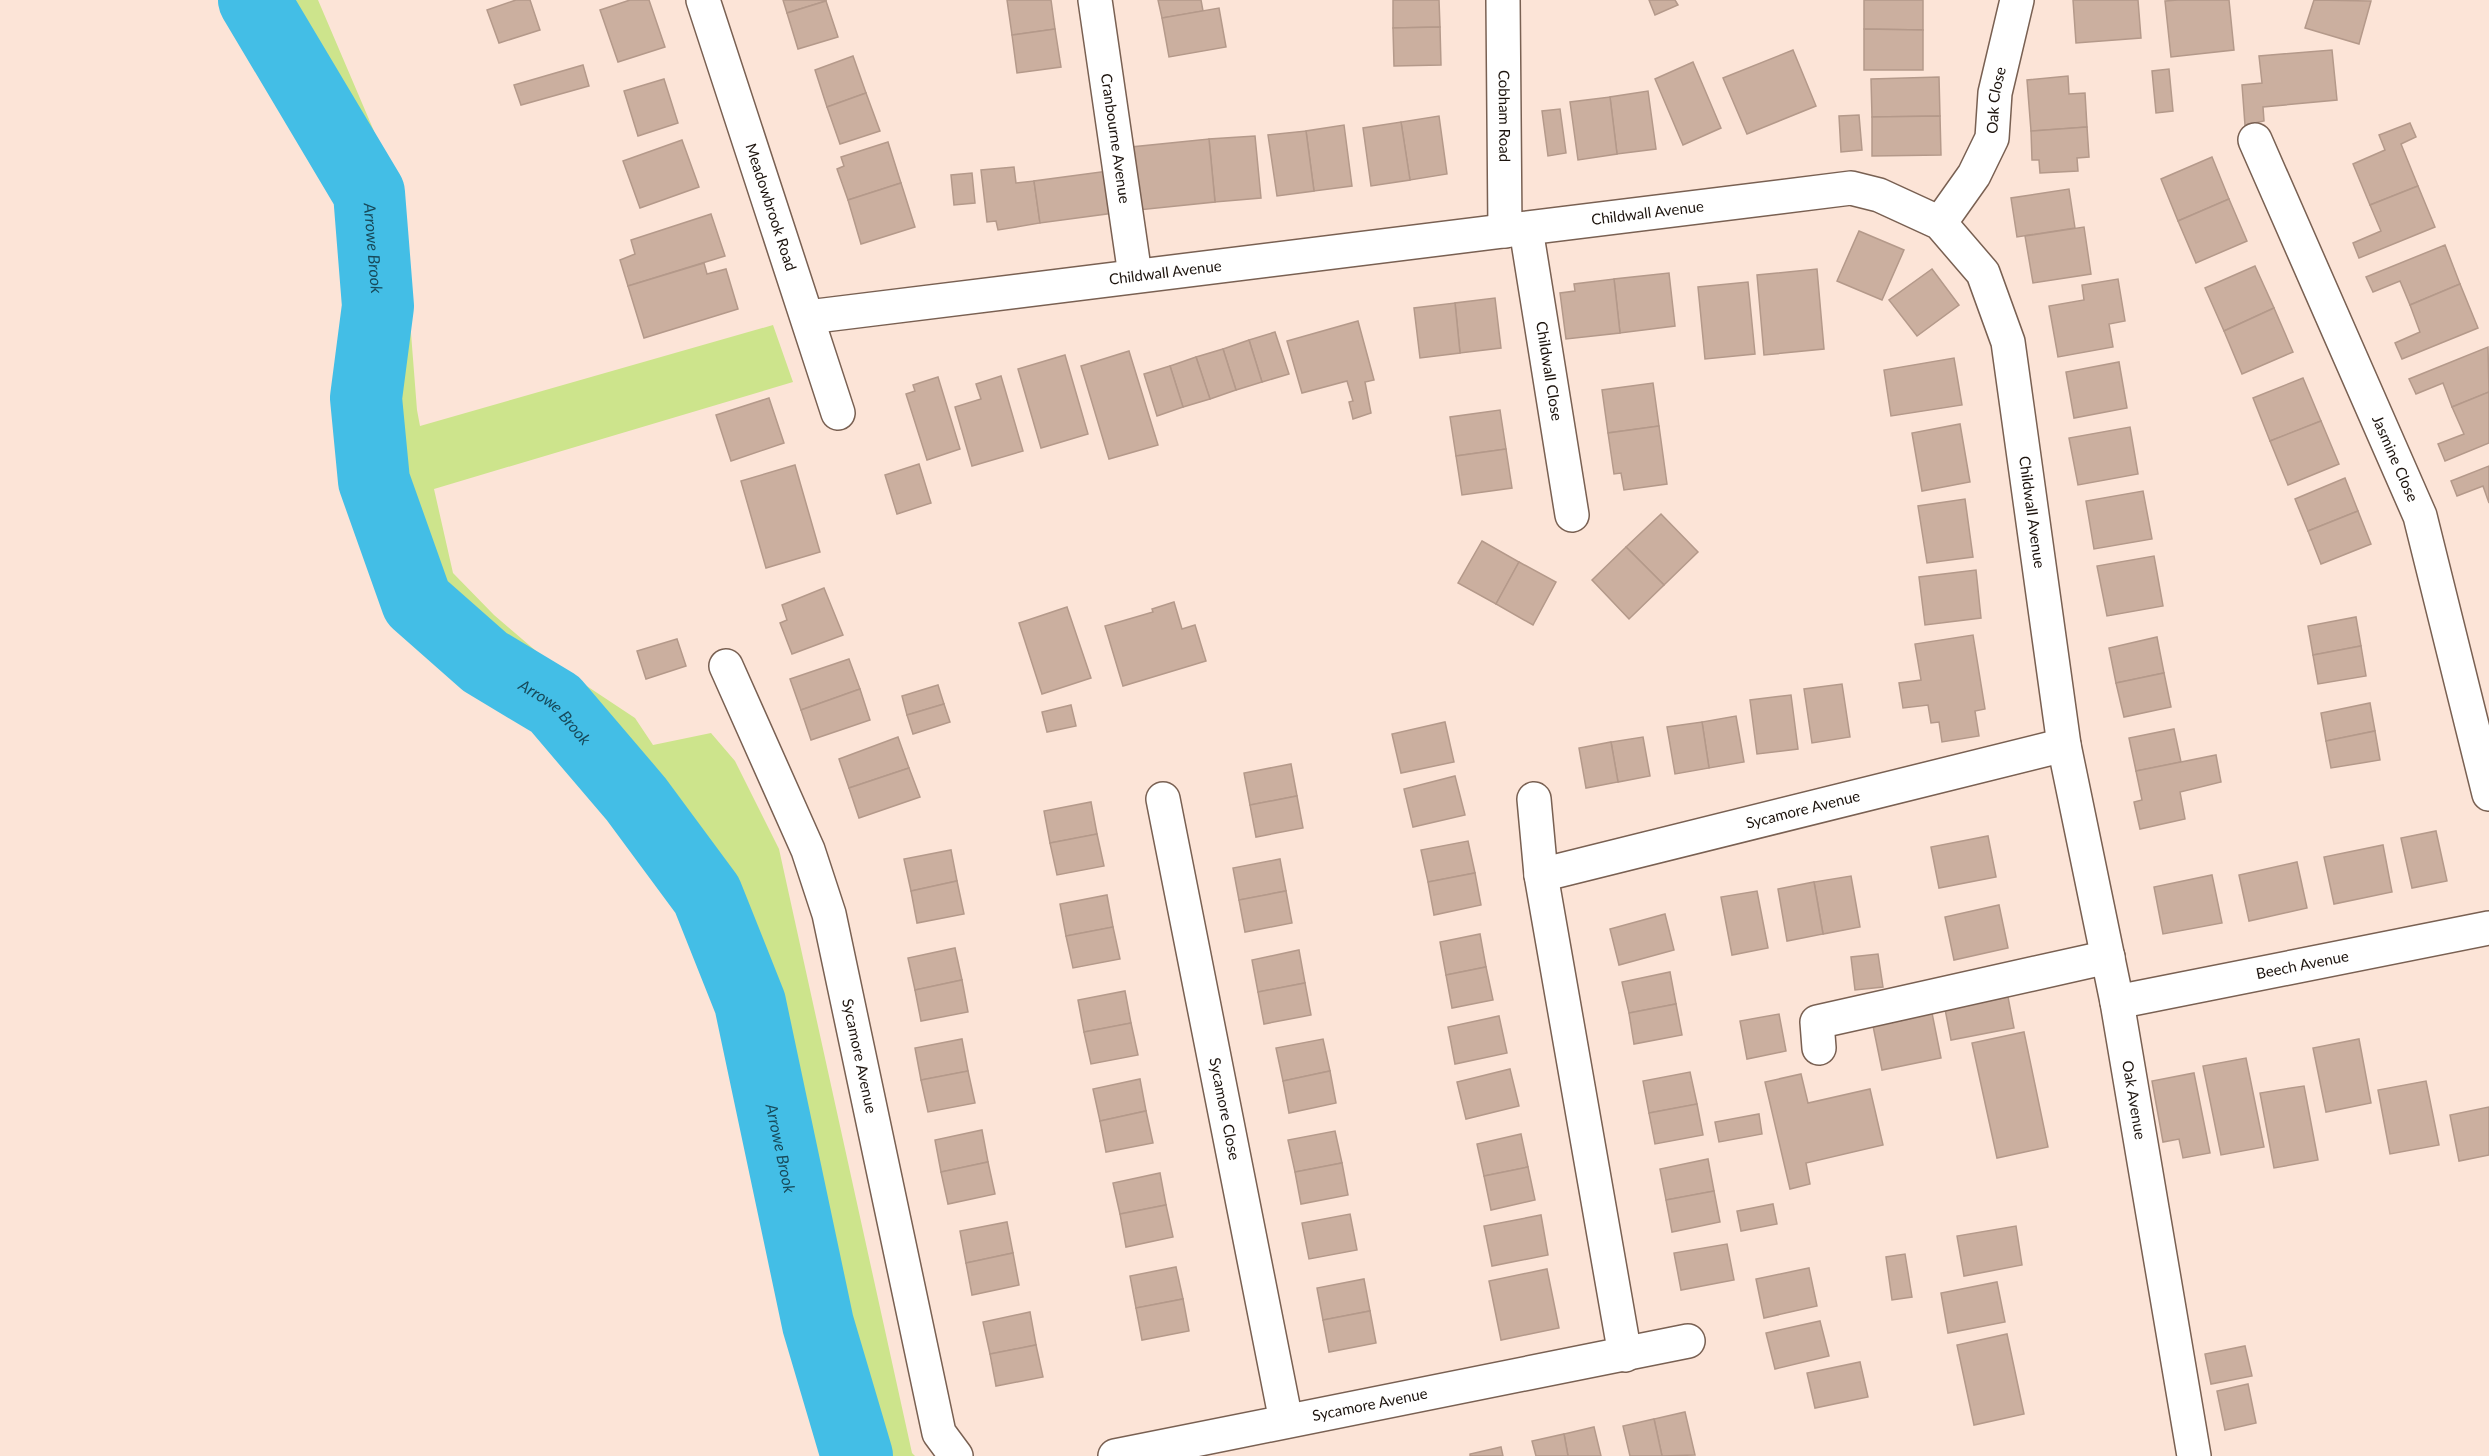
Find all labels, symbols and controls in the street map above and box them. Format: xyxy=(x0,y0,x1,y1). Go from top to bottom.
street label: Oak Close xyxy=(1982,65,2009,134)
street label: Cobham Road xyxy=(1496,70,1514,162)
street label: Cranbourne Avenue xyxy=(1098,72,1135,205)
street label: Meadowbrook Road xyxy=(742,141,801,273)
street label: Childwall Avenue xyxy=(1590,196,1705,228)
water label: Arrowe Brook xyxy=(361,201,387,295)
street label: Childwall Avenue xyxy=(1108,256,1223,288)
street label: Childwall Close xyxy=(1533,320,1567,422)
street label: Jasmine Close xyxy=(2369,412,2423,504)
street label: Childwall Avenue xyxy=(2016,455,2049,569)
water label: Arrowe Brook xyxy=(515,674,596,749)
street label: Sycamore Avenue xyxy=(1744,786,1862,832)
street label: Beech Avenue xyxy=(2254,946,2350,982)
street label: Sycamore Avenue xyxy=(839,997,881,1115)
street label: Sycamore Close xyxy=(1206,1056,1244,1162)
street label: Oak Avenue xyxy=(2119,1059,2150,1141)
water label: Arrowe Brook xyxy=(762,1101,800,1195)
street label: Sycamore Avenue xyxy=(1311,1384,1429,1424)

